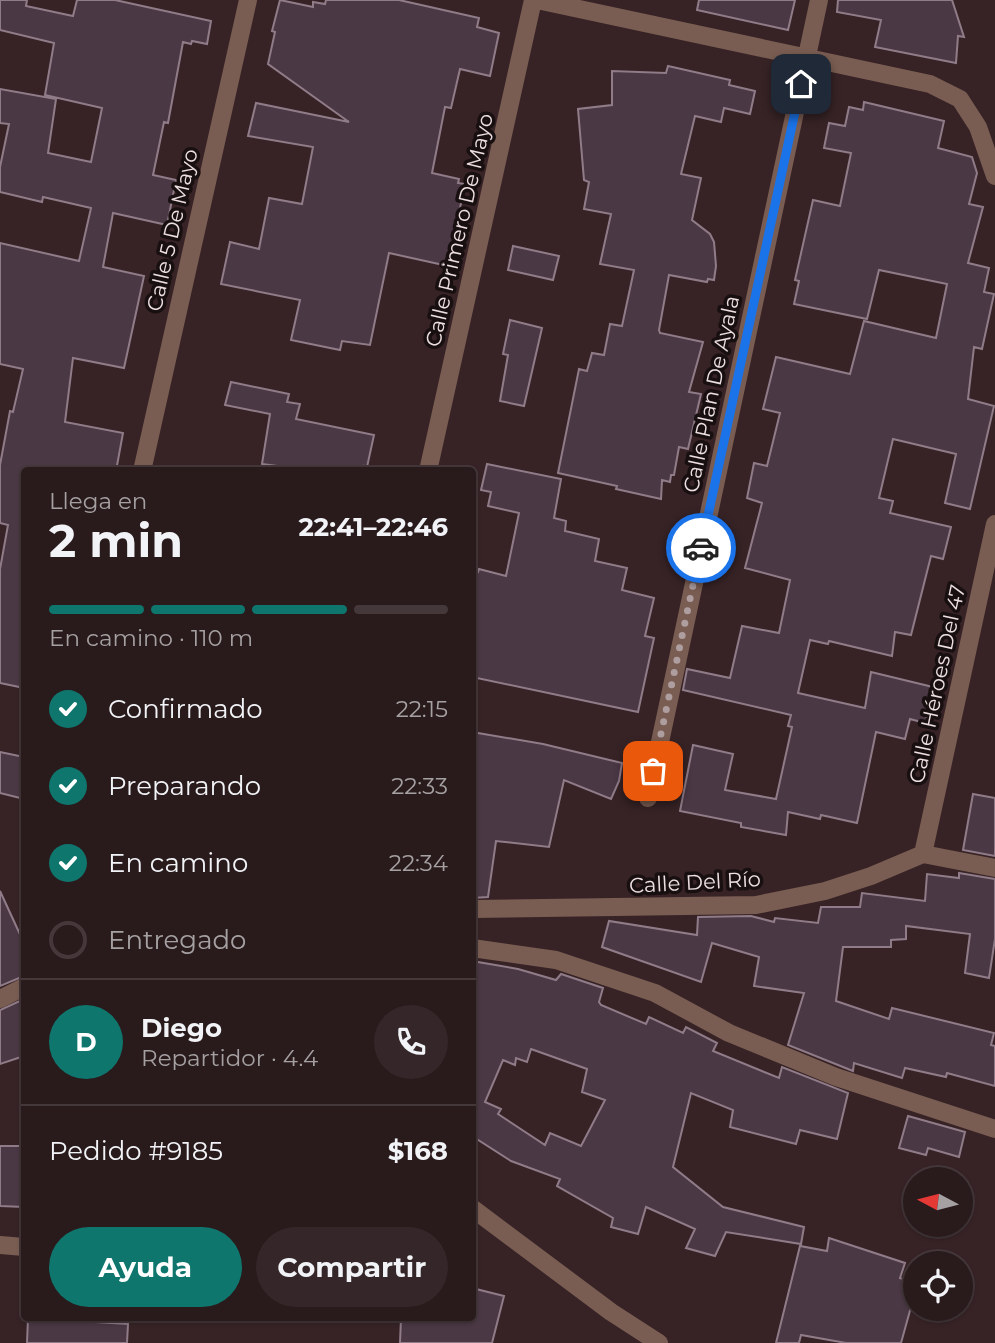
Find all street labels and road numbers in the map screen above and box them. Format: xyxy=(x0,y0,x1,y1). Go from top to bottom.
street label: Calle Primero De Mayo xyxy=(420,111,498,349)
street label: Calle 5 De Mayo xyxy=(141,146,203,314)
street label: Calle Plan De Ayala xyxy=(678,293,744,495)
street label: Calle Héroes Del 47 xyxy=(904,582,970,786)
street label: Calle Del Río xyxy=(629,866,761,898)

